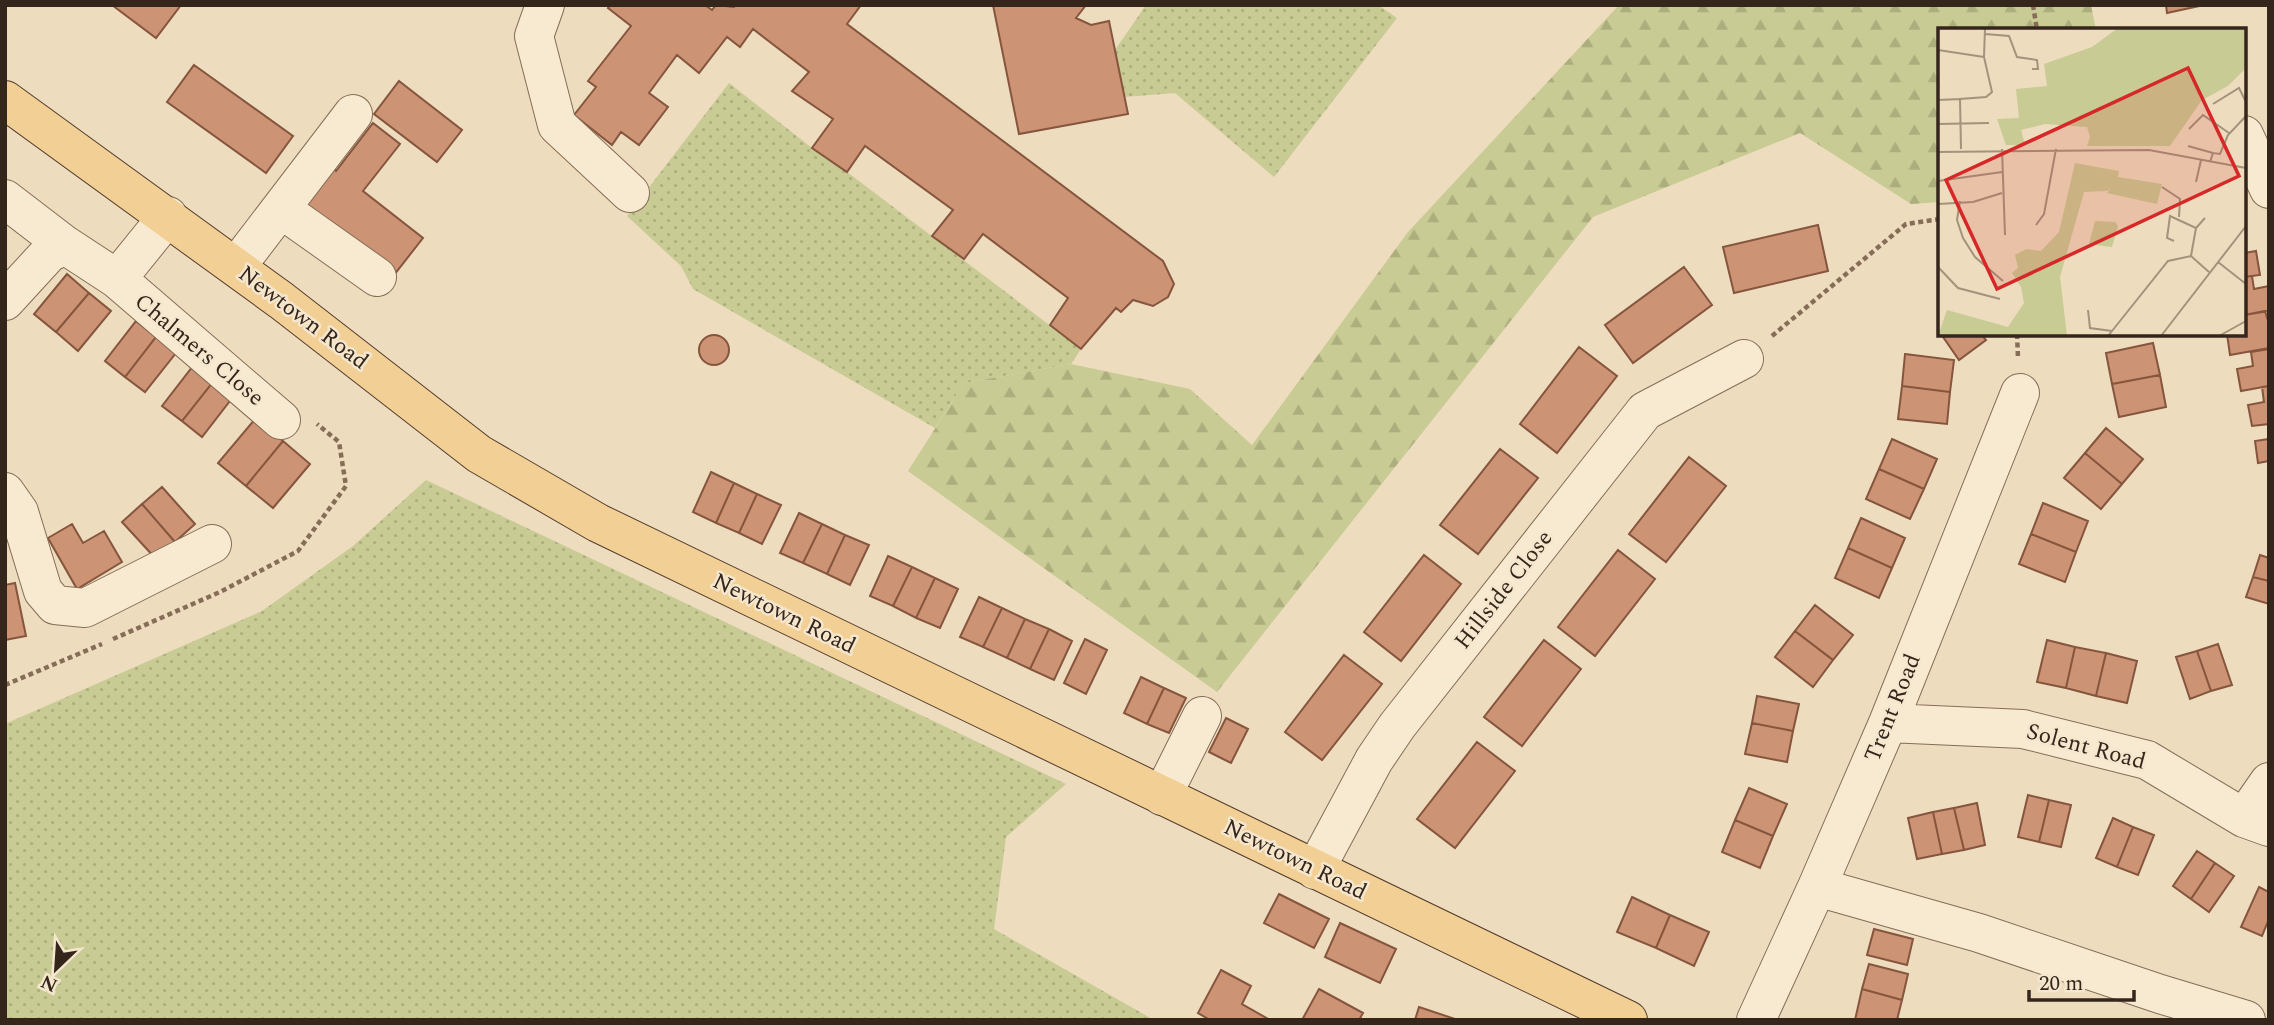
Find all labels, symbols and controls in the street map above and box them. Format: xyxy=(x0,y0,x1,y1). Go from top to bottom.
inset map xyxy=(1938,28,2246,336)
street label: Newtown Road xyxy=(230,257,376,379)
street label: Chalmers Close xyxy=(126,285,272,415)
street label: Hillside Close xyxy=(1446,523,1562,657)
street label: Newtown Road xyxy=(706,564,862,664)
street label: Trent Road xyxy=(1855,648,1931,767)
street label: Solent Road xyxy=(2022,714,2150,780)
street label: Newtown Road xyxy=(1217,810,1373,910)
north arrow xyxy=(21,934,91,1004)
scale bar xyxy=(2029,958,2134,1002)
text: N xyxy=(36,967,63,999)
text: 20 m xyxy=(2039,968,2083,1000)

